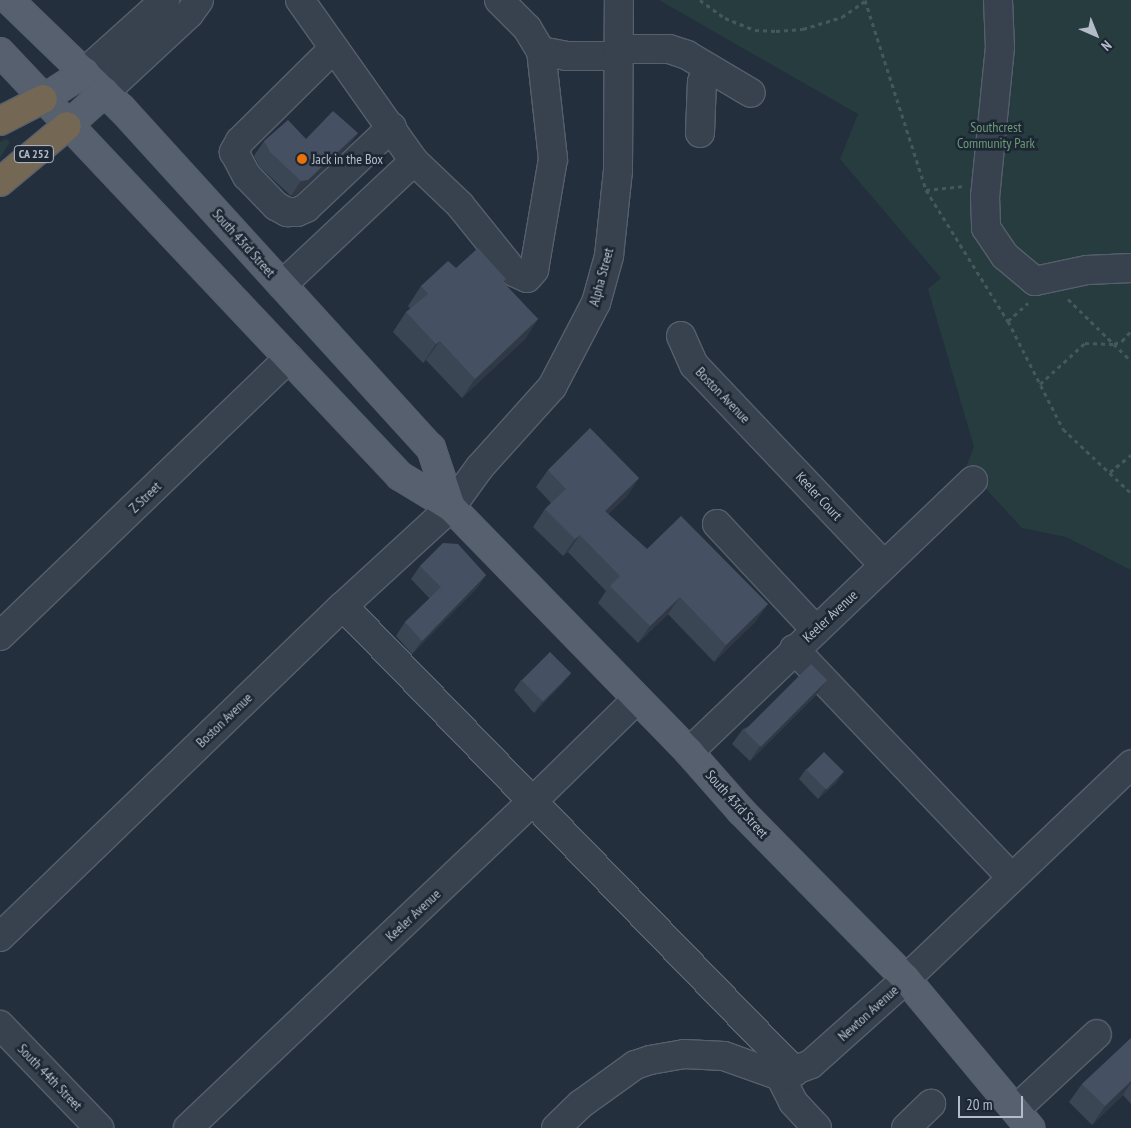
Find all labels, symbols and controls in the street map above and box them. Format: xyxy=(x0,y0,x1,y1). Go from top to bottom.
north arrow xyxy=(1071,10,1121,60)
text: N xyxy=(1097,37,1115,55)
park label: Southcrest Community Park xyxy=(957,119,1035,152)
road number: CA 252 xyxy=(13,144,55,164)
place label: Jack in the Box xyxy=(312,151,383,167)
marker: Jack in the Box xyxy=(296,153,308,165)
street label: South 43rd Street xyxy=(209,206,279,280)
street label: Alpha Street xyxy=(585,246,617,308)
street label: Boston Avenue xyxy=(692,363,754,427)
street label: Keeler Court xyxy=(792,468,846,524)
street label: Z Street xyxy=(125,478,165,516)
street label: Keeler Avenue xyxy=(799,586,861,646)
street label: Boston Avenue xyxy=(192,689,256,751)
street label: South 43rd Street xyxy=(702,767,772,841)
street label: Keeler Avenue xyxy=(382,885,444,945)
street label: Newton Avenue xyxy=(834,981,902,1045)
street label: South 44th Street xyxy=(14,1040,86,1114)
scale bar xyxy=(961,1086,1026,1118)
text: 20 m xyxy=(966,1095,992,1114)

